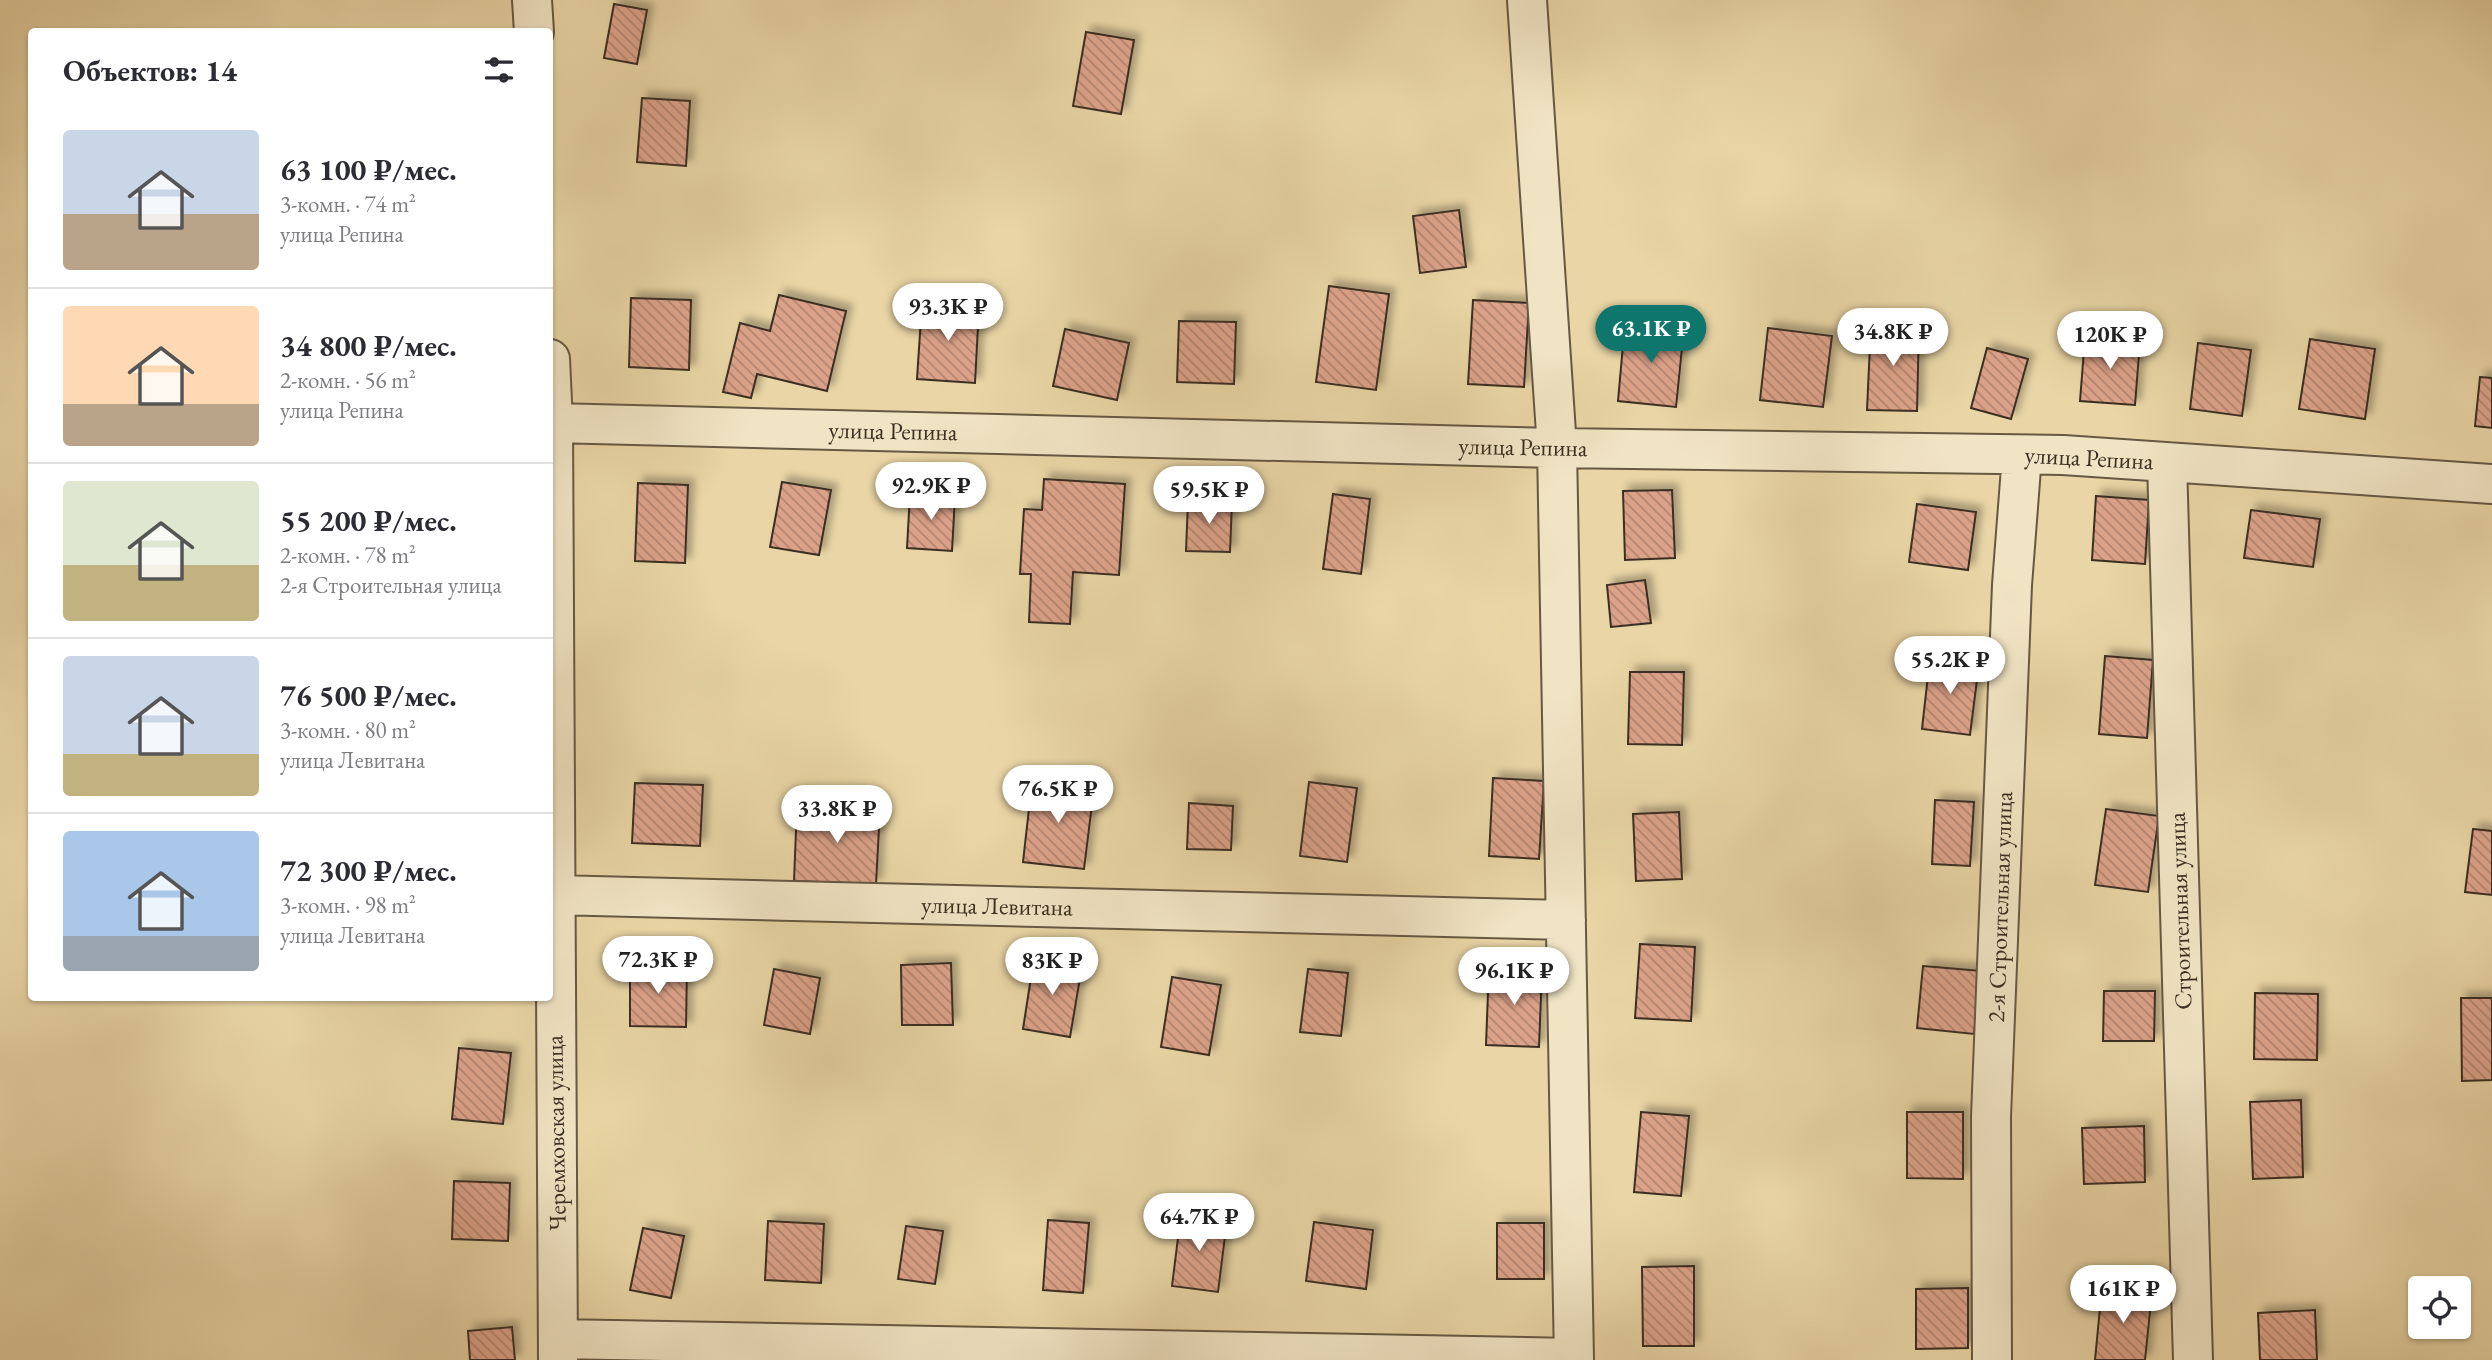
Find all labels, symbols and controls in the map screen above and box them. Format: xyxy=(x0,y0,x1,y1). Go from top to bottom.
text: Объектов: 14 xyxy=(63,51,237,90)
icon: filters xyxy=(480,51,518,89)
text: 63 100 ₽/мес. xyxy=(280,150,457,189)
icon: home xyxy=(119,158,203,242)
text: 3-комн. · 74 m² xyxy=(280,189,416,219)
text: улица Репина xyxy=(280,219,404,249)
pin: 93.3K ₽ xyxy=(883,284,1013,343)
text: 93.3K ₽ xyxy=(908,291,988,321)
pin: 63.1K ₽ xyxy=(1586,306,1716,365)
pin: 34.8K ₽ xyxy=(1828,308,1958,368)
pin: 120K ₽ xyxy=(2053,312,2167,371)
text: 63.1K ₽ xyxy=(1611,313,1691,343)
text: 34.8K ₽ xyxy=(1853,316,1933,346)
text: 120K ₽ xyxy=(2073,319,2147,349)
text: 34 800 ₽/мес. xyxy=(280,326,457,365)
icon: home xyxy=(119,334,203,418)
text: 2-комн. · 56 m² xyxy=(280,365,416,395)
text: улица Репина xyxy=(280,395,404,425)
street label: улица Репина xyxy=(828,414,958,447)
street label: улица Репина xyxy=(1458,430,1588,463)
street label: улица Репина xyxy=(2024,439,2155,476)
pin: 92.9K ₽ xyxy=(866,462,996,522)
pin: 59.5K ₽ xyxy=(1144,466,1274,526)
text: 92.9K ₽ xyxy=(891,470,971,500)
text: 59.5K ₽ xyxy=(1169,474,1249,504)
text: 55 200 ₽/мес. xyxy=(280,501,457,540)
icon: home xyxy=(119,509,203,593)
text: 2-комн. · 78 m² xyxy=(280,540,416,570)
text: 2-я Строительная улица xyxy=(280,570,502,600)
pin: 55.2K ₽ xyxy=(1885,636,2015,696)
text: 55.2K ₽ xyxy=(1910,644,1990,674)
text: 76 500 ₽/мес. xyxy=(280,676,457,715)
icon: home xyxy=(119,684,203,768)
text: 3-комн. · 80 m² xyxy=(280,715,416,745)
text: улица Левитана xyxy=(280,745,425,775)
pin: 76.5K ₽ xyxy=(993,766,1123,825)
text: 76.5K ₽ xyxy=(1018,773,1098,803)
pin: 33.8K ₽ xyxy=(772,786,902,845)
street label: 2-я Строительная улица xyxy=(1980,790,2019,1023)
text: 33.8K ₽ xyxy=(797,793,877,823)
street label: Строительная улица xyxy=(2161,811,2198,1010)
text: 72 300 ₽/мес. xyxy=(280,851,457,890)
icon: home xyxy=(119,859,203,943)
street label: улица Левитана xyxy=(921,889,1073,922)
text: 3-комн. · 98 m² xyxy=(280,890,416,920)
text: улица Левитана xyxy=(280,920,425,950)
pin: 72.3K ₽ xyxy=(593,936,723,996)
pin: 83K ₽ xyxy=(1003,937,1101,997)
text: 72.3K ₽ xyxy=(618,944,698,974)
text: 83K ₽ xyxy=(1021,945,1083,975)
pin: 96.1K ₽ xyxy=(1449,948,1579,1007)
text: 96.1K ₽ xyxy=(1474,955,1554,985)
street label: Черемховская улица xyxy=(538,1034,573,1231)
pin: 64.7K ₽ xyxy=(1134,1194,1264,1253)
text: 64.7K ₽ xyxy=(1159,1201,1239,1231)
pin: 161K ₽ xyxy=(2066,1266,2180,1325)
text: 161K ₽ xyxy=(2086,1273,2160,1303)
map controls xyxy=(2408,1276,2471,1339)
button: locate xyxy=(2408,1276,2471,1339)

